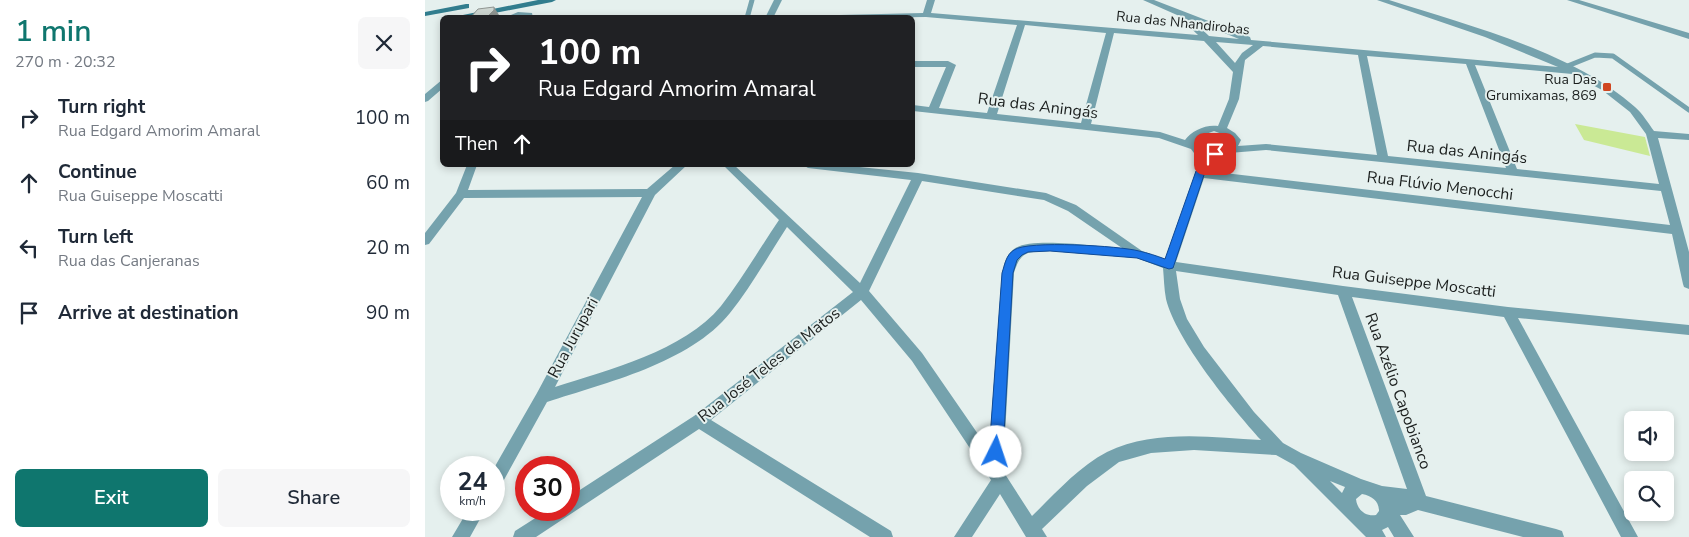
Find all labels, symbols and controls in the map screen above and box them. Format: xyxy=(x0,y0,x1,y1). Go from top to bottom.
street label: Rua das Nhandirobas xyxy=(1115,7,1251,39)
text: 1 min xyxy=(15,11,91,52)
button: close xyxy=(358,17,410,69)
text: 100 m xyxy=(538,29,641,76)
icon: right xyxy=(455,35,520,100)
text: 270 m · 20:32 xyxy=(15,51,116,73)
place label: Rua Das Grumixamas, 869 xyxy=(1486,70,1597,105)
text: Rua Edgard Amorim Amaral xyxy=(538,74,816,104)
marker: Rua Das Grumixamas, 869 xyxy=(1601,81,1613,93)
street label: Rua das Aningás xyxy=(977,88,1099,124)
text: Turn right xyxy=(58,94,145,120)
icon: right xyxy=(15,104,43,132)
text: 100 m xyxy=(355,105,410,131)
text: Rua Edgard Amorim Amaral xyxy=(58,120,260,142)
icon: ahead xyxy=(508,130,536,158)
text: Then xyxy=(455,131,498,157)
pin xyxy=(1194,133,1236,175)
street label: Rua das Aningás xyxy=(1406,135,1528,169)
icon: arrive xyxy=(1201,140,1229,168)
text: Continue xyxy=(58,159,137,185)
street label: Rua Flúvio Menocchi xyxy=(1366,166,1514,206)
icon: ahead xyxy=(15,169,43,197)
text: 60 m xyxy=(366,170,410,196)
text: Rua Guiseppe Moscatti xyxy=(58,185,223,207)
text: Turn left xyxy=(58,224,133,250)
icon: left xyxy=(15,234,43,262)
text: 20 m xyxy=(366,235,410,261)
text: Rua das Canjeranas xyxy=(58,250,200,272)
street label: Rua Guiseppe Moscatti xyxy=(1331,261,1497,303)
street label: Rua Jurupari xyxy=(543,294,603,382)
icon: arrive xyxy=(15,299,43,327)
text: Arrive at destination xyxy=(58,300,239,326)
text: 90 m xyxy=(366,300,410,326)
street label: Rua José Teles de Matos xyxy=(693,303,845,427)
street label: Rua Azélio Capobianco xyxy=(1359,310,1437,472)
map controls xyxy=(1624,411,1674,521)
button: sound xyxy=(1624,411,1674,461)
position arrow xyxy=(969,425,1021,477)
speed limit sign: 30 xyxy=(515,456,580,521)
text: 24 xyxy=(457,465,488,499)
button: Exit xyxy=(15,469,208,527)
button: Share xyxy=(218,469,410,527)
button: search xyxy=(1624,471,1674,521)
text: km/h xyxy=(459,493,486,509)

